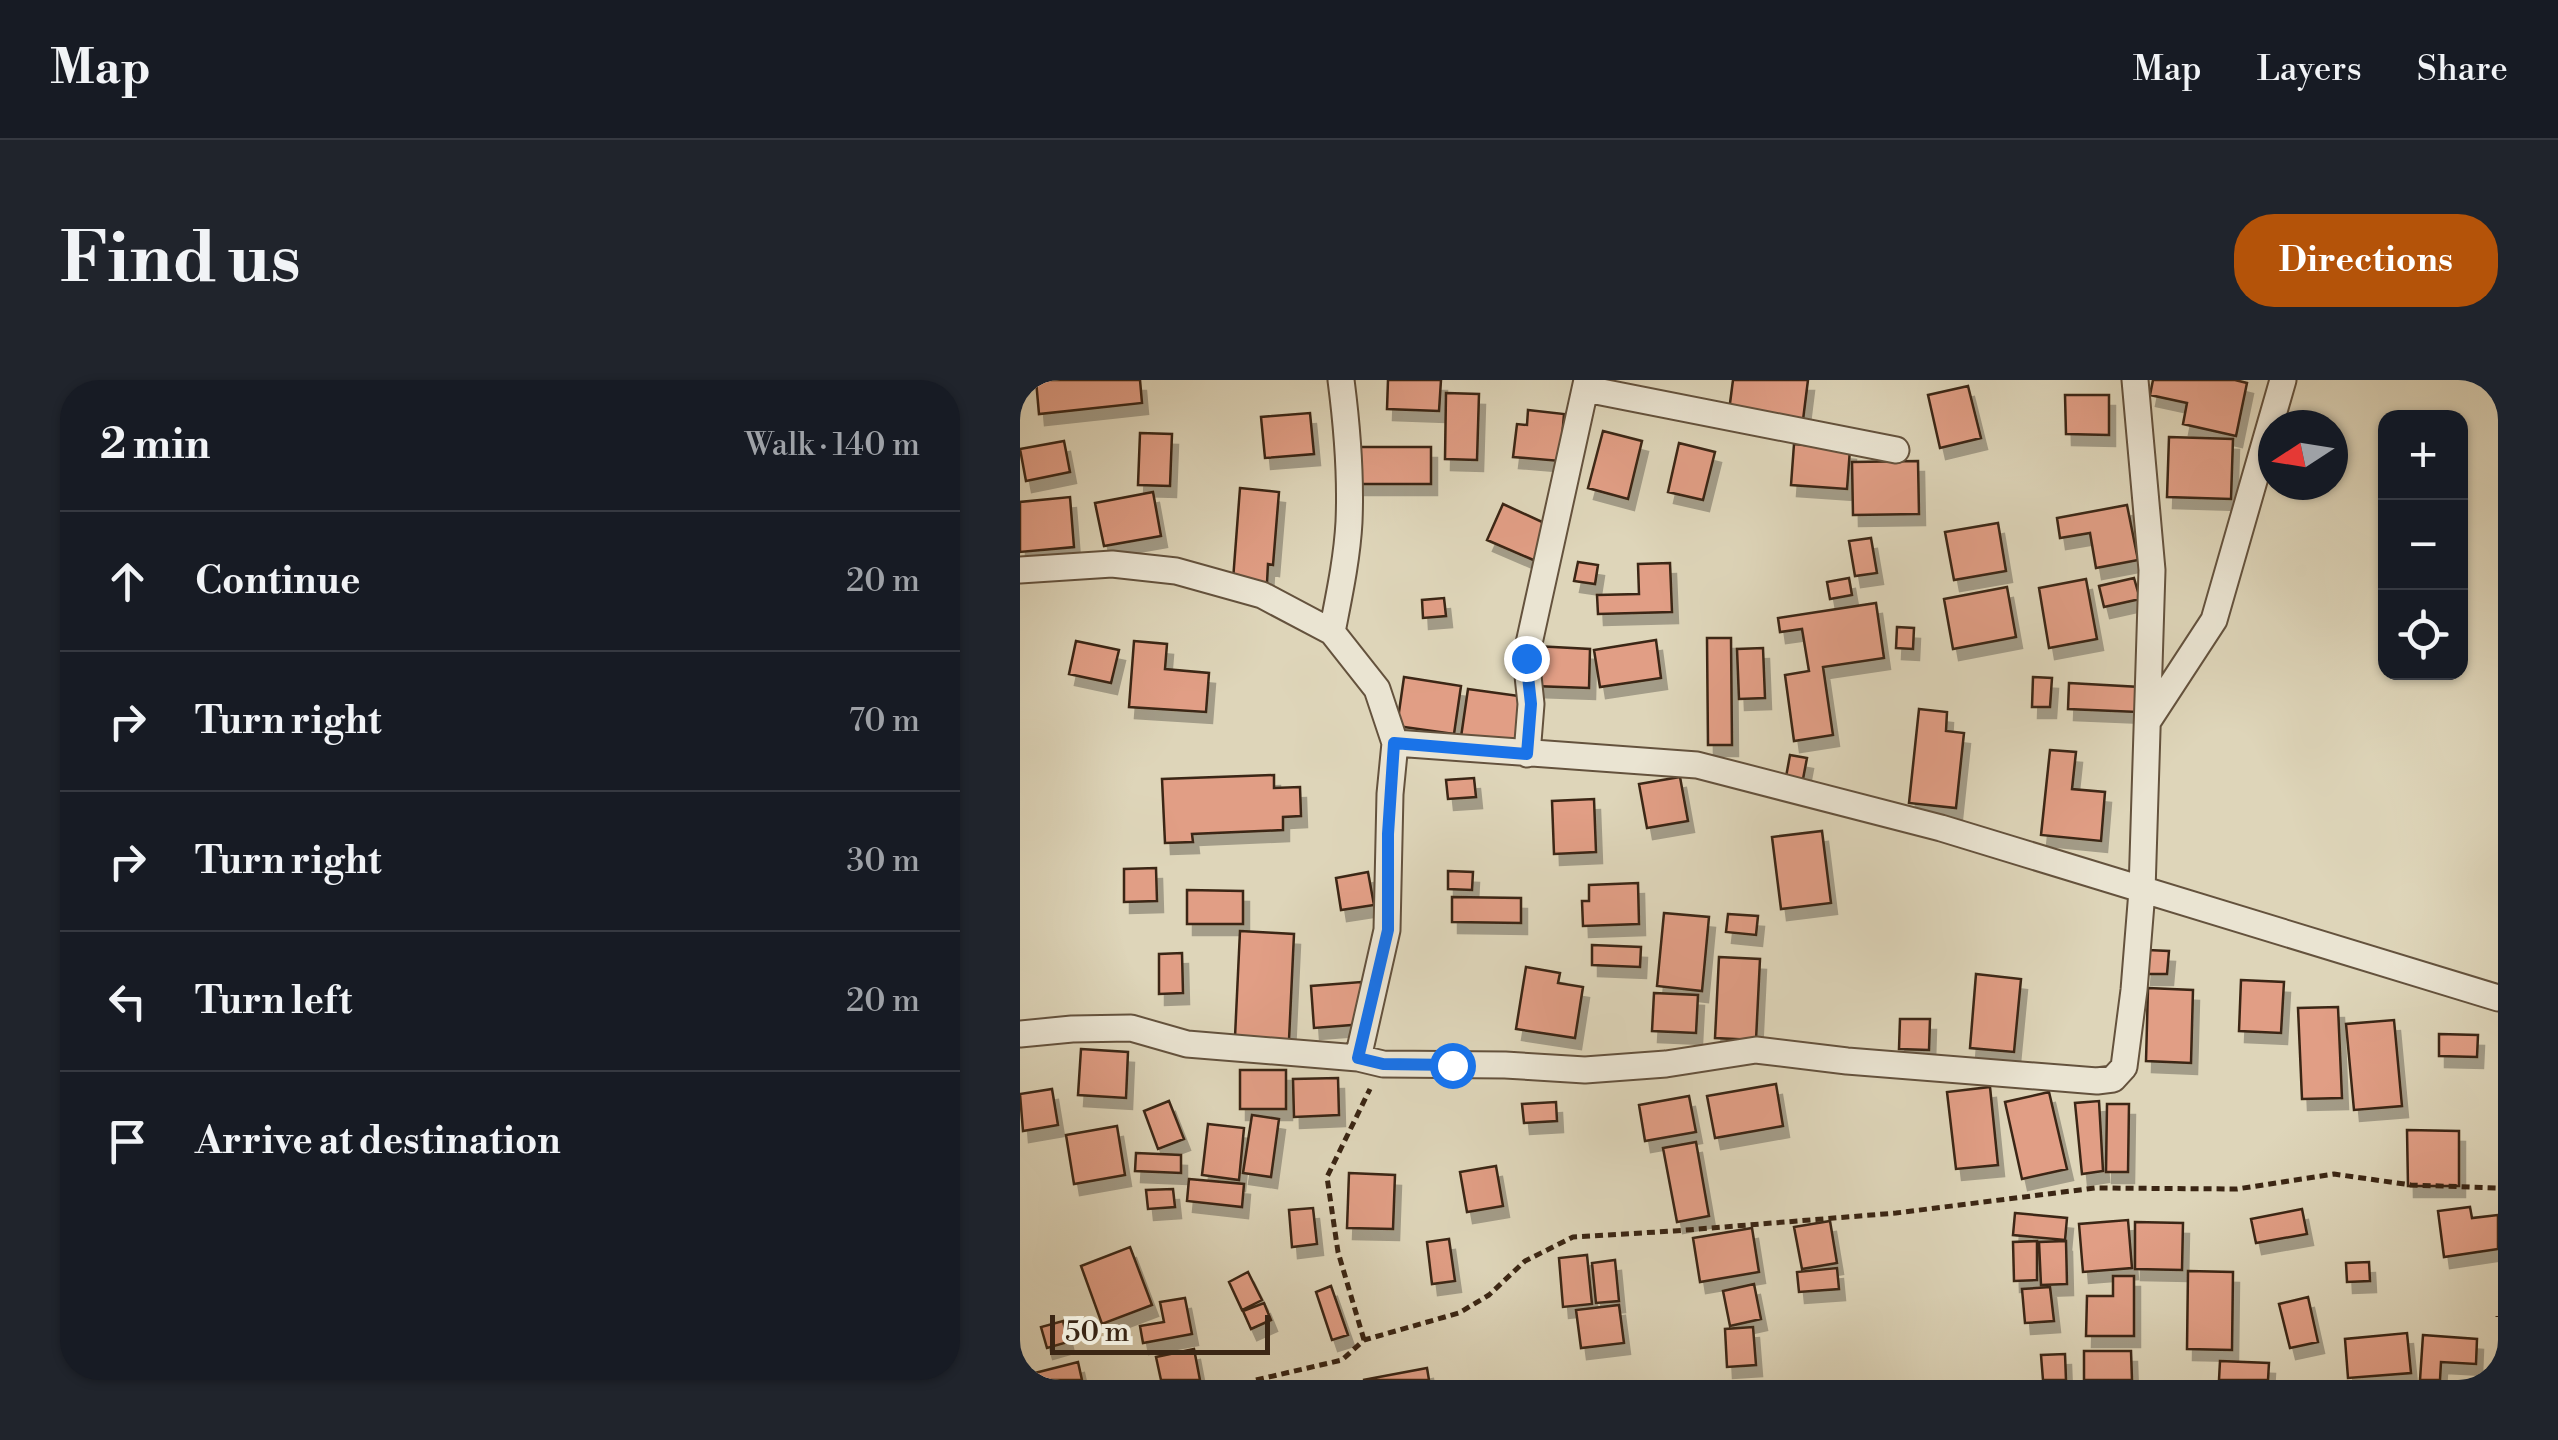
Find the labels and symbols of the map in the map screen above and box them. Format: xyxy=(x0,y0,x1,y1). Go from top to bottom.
north arrow xyxy=(2258,410,2348,500)
route end xyxy=(1504,636,1550,682)
route start xyxy=(1430,1043,1476,1089)
scale bar xyxy=(1050,1310,1270,1354)

